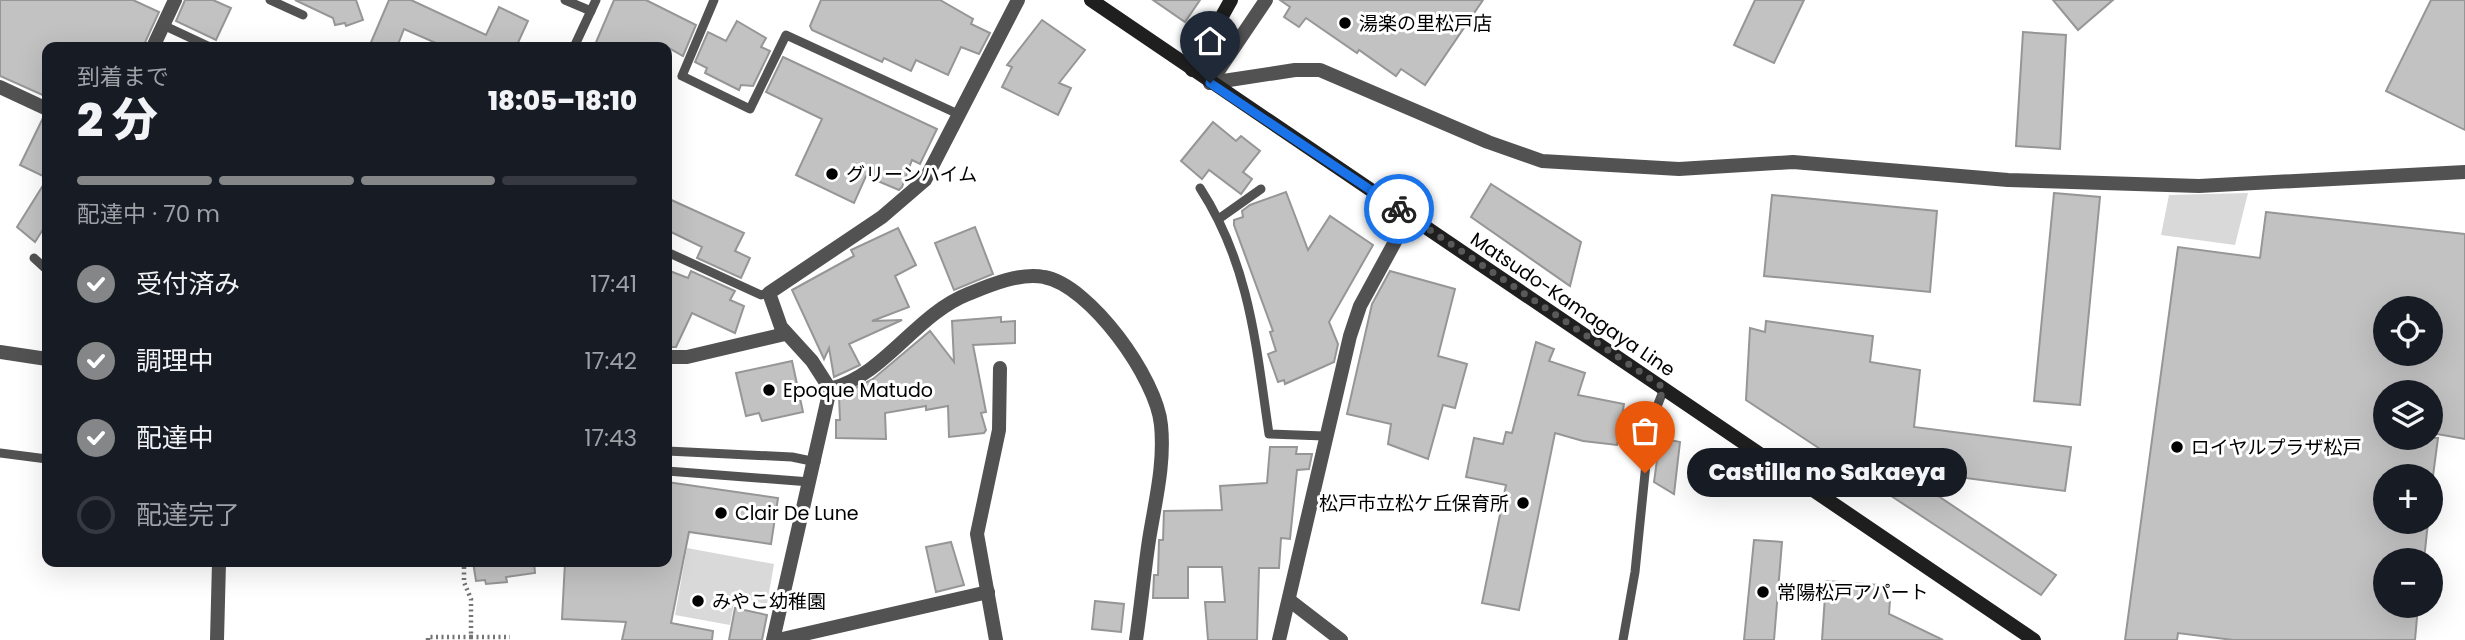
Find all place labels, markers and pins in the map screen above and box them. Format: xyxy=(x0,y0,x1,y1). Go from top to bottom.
place label: 湯楽の里松戸店 xyxy=(1359,10,1492,37)
pin xyxy=(1180,11,1240,83)
marker: 湯楽の里松戸店 xyxy=(1337,15,1353,31)
place label: グリーンハイム xyxy=(846,161,977,188)
marker: グリーンハイム xyxy=(824,166,840,182)
place label: Epoque Matudo xyxy=(783,377,933,404)
marker: Epoque Matudo xyxy=(761,382,777,398)
pin xyxy=(1615,401,1675,473)
place label: ロイヤルプラザ松戸 xyxy=(2191,434,2361,461)
marker: ロイヤルプラザ松戸 xyxy=(2169,439,2185,455)
callout: Castilla no Sakaeya xyxy=(1687,448,1967,498)
place label: 松戸市立松ケ丘保育所 xyxy=(1319,490,1509,517)
marker: 松戸市立松ケ丘保育所 xyxy=(1515,495,1531,511)
place label: Clair De Lune xyxy=(735,500,859,527)
marker: Clair De Lune xyxy=(713,505,729,521)
place label: 常陽松戸アパート xyxy=(1777,579,1929,606)
marker: 常陽松戸アパート xyxy=(1755,584,1771,600)
place label: みやこ幼稚園 xyxy=(712,588,826,615)
marker: みやこ幼稚園 xyxy=(690,593,706,609)

